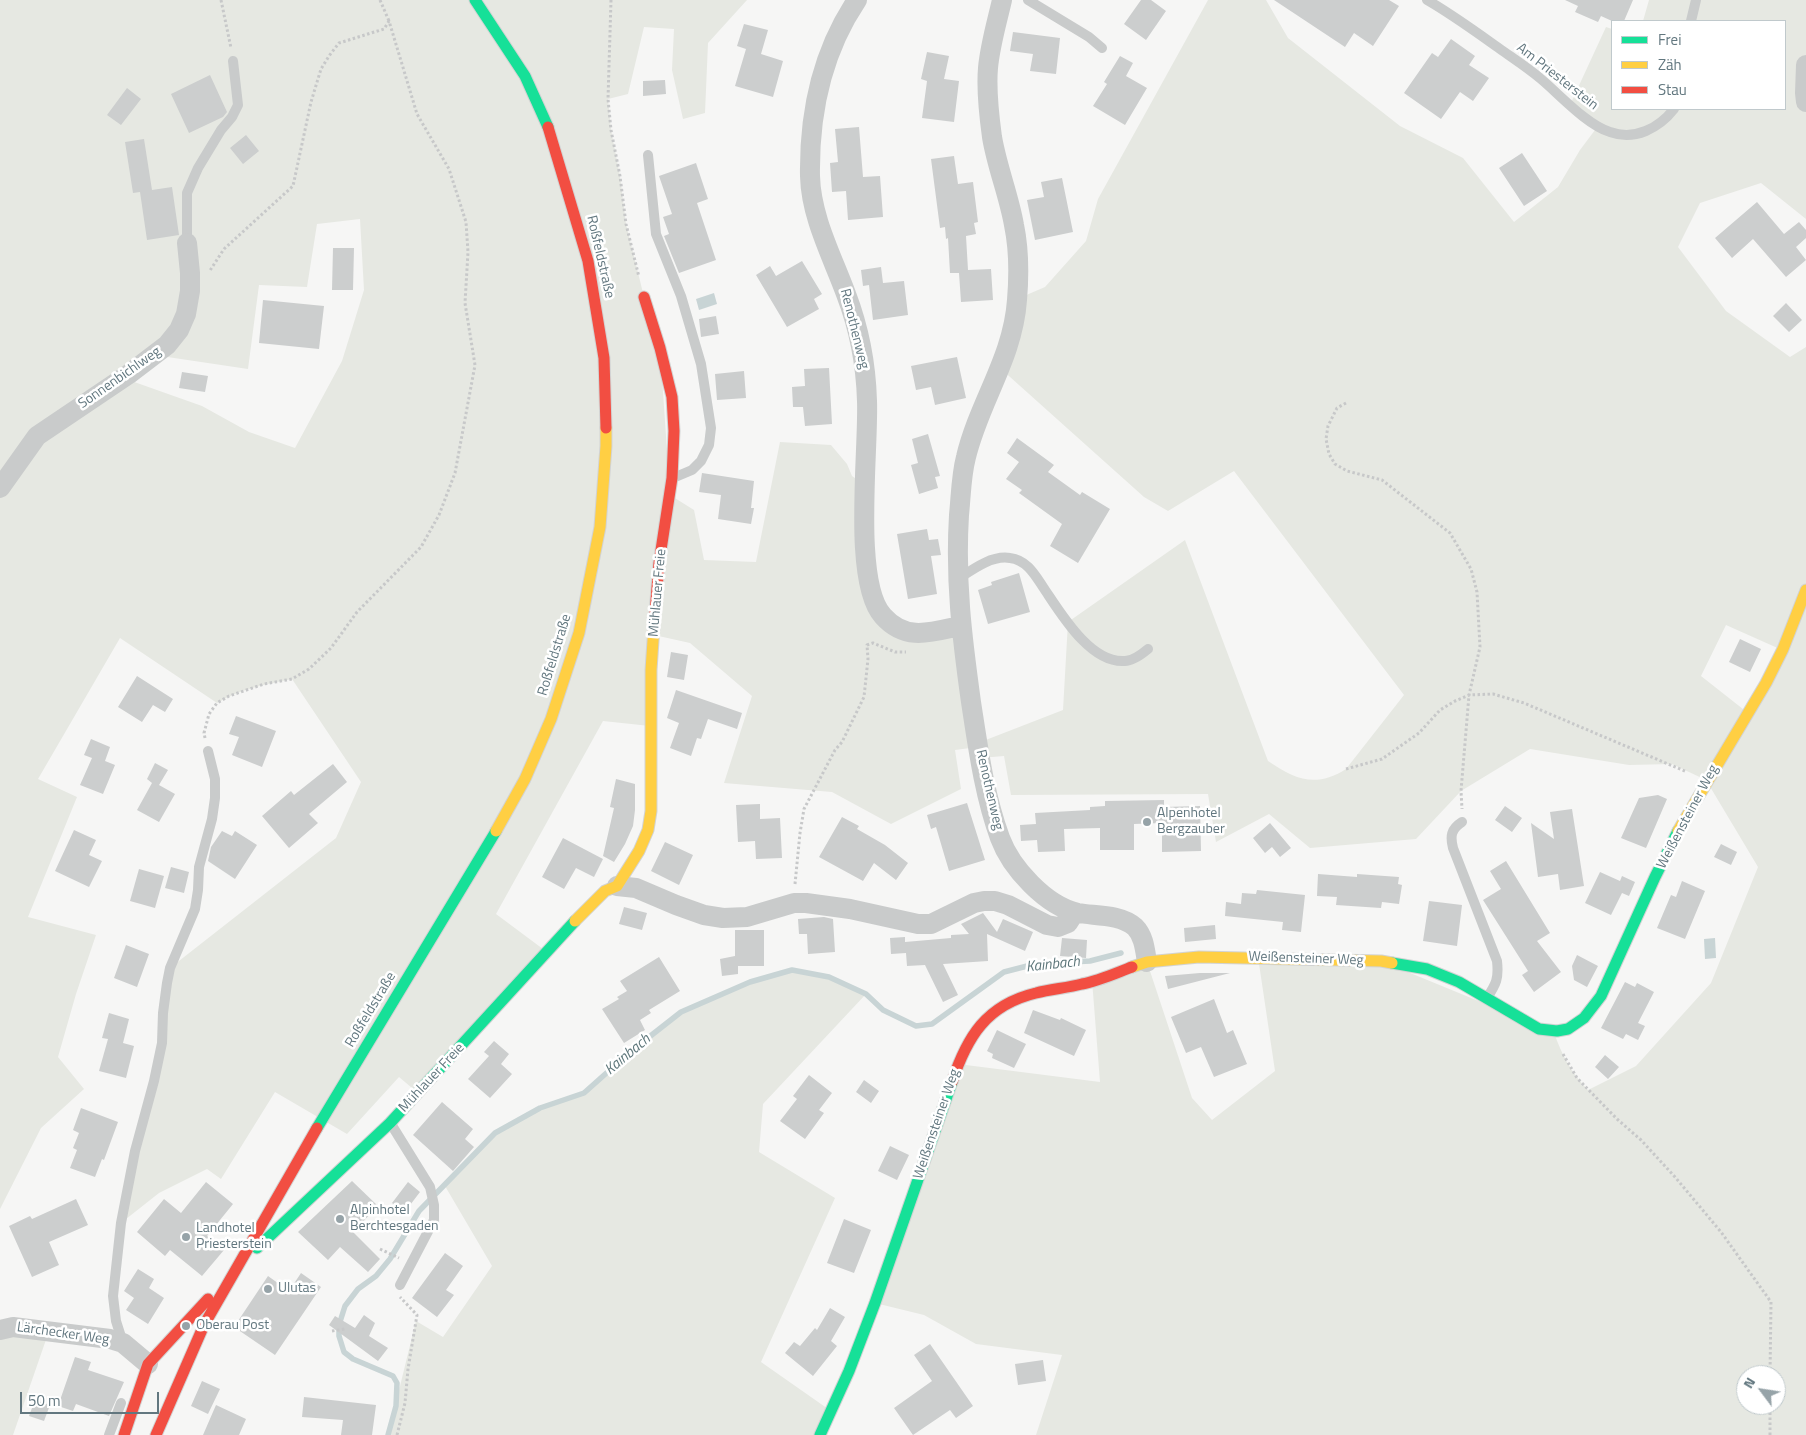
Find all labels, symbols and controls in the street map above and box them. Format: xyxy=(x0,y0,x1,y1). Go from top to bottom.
legend xyxy=(1611,20,1786,110)
text: Frei xyxy=(1658,28,1681,51)
street label: Am Priesterstein xyxy=(1513,40,1601,114)
text: Zäh xyxy=(1658,53,1682,76)
text: Stau xyxy=(1658,78,1687,101)
street label: Roßfeldstraße xyxy=(582,214,618,300)
street label: Renothenweg xyxy=(836,287,872,371)
street label: Sonnenbichlweg xyxy=(76,343,164,413)
street label: Mühlauer Freie xyxy=(646,548,670,638)
street label: Roßfeldstraße xyxy=(535,612,575,698)
street label: Renothenweg xyxy=(972,748,1006,832)
street label: Weißensteiner Weg xyxy=(1654,762,1722,872)
place label: Alpenhotel Bergzauber xyxy=(1157,806,1225,839)
marker: Alpenhotel Bergzauber xyxy=(1141,816,1153,828)
street label: Weißensteiner Weg xyxy=(1248,949,1364,969)
water label: Kainbach xyxy=(1025,953,1081,977)
street label: Roßfeldstraße xyxy=(342,969,400,1051)
water label: Kainbach xyxy=(601,1031,655,1079)
street label: Mühlauer Freie xyxy=(396,1040,468,1116)
street label: Weißensteiner Weg xyxy=(910,1067,964,1181)
place label: Alpinhotel Berchtesgaden xyxy=(350,1203,439,1236)
marker: Alpinhotel Berchtesgaden xyxy=(334,1213,346,1225)
place label: Landhotel Priesterstein xyxy=(196,1221,272,1254)
marker: Landhotel Priesterstein xyxy=(180,1231,192,1243)
place label: Ulutas xyxy=(278,1281,316,1297)
marker: Ulutas xyxy=(262,1283,274,1295)
place label: Oberau Post xyxy=(196,1318,269,1334)
street label: Lärchecker Weg xyxy=(16,1319,110,1349)
marker: Oberau Post xyxy=(180,1320,192,1332)
north arrow xyxy=(1736,1365,1786,1415)
text: N xyxy=(1737,1373,1760,1392)
scale bar xyxy=(22,1382,161,1414)
text: 50 m xyxy=(28,1389,61,1412)

